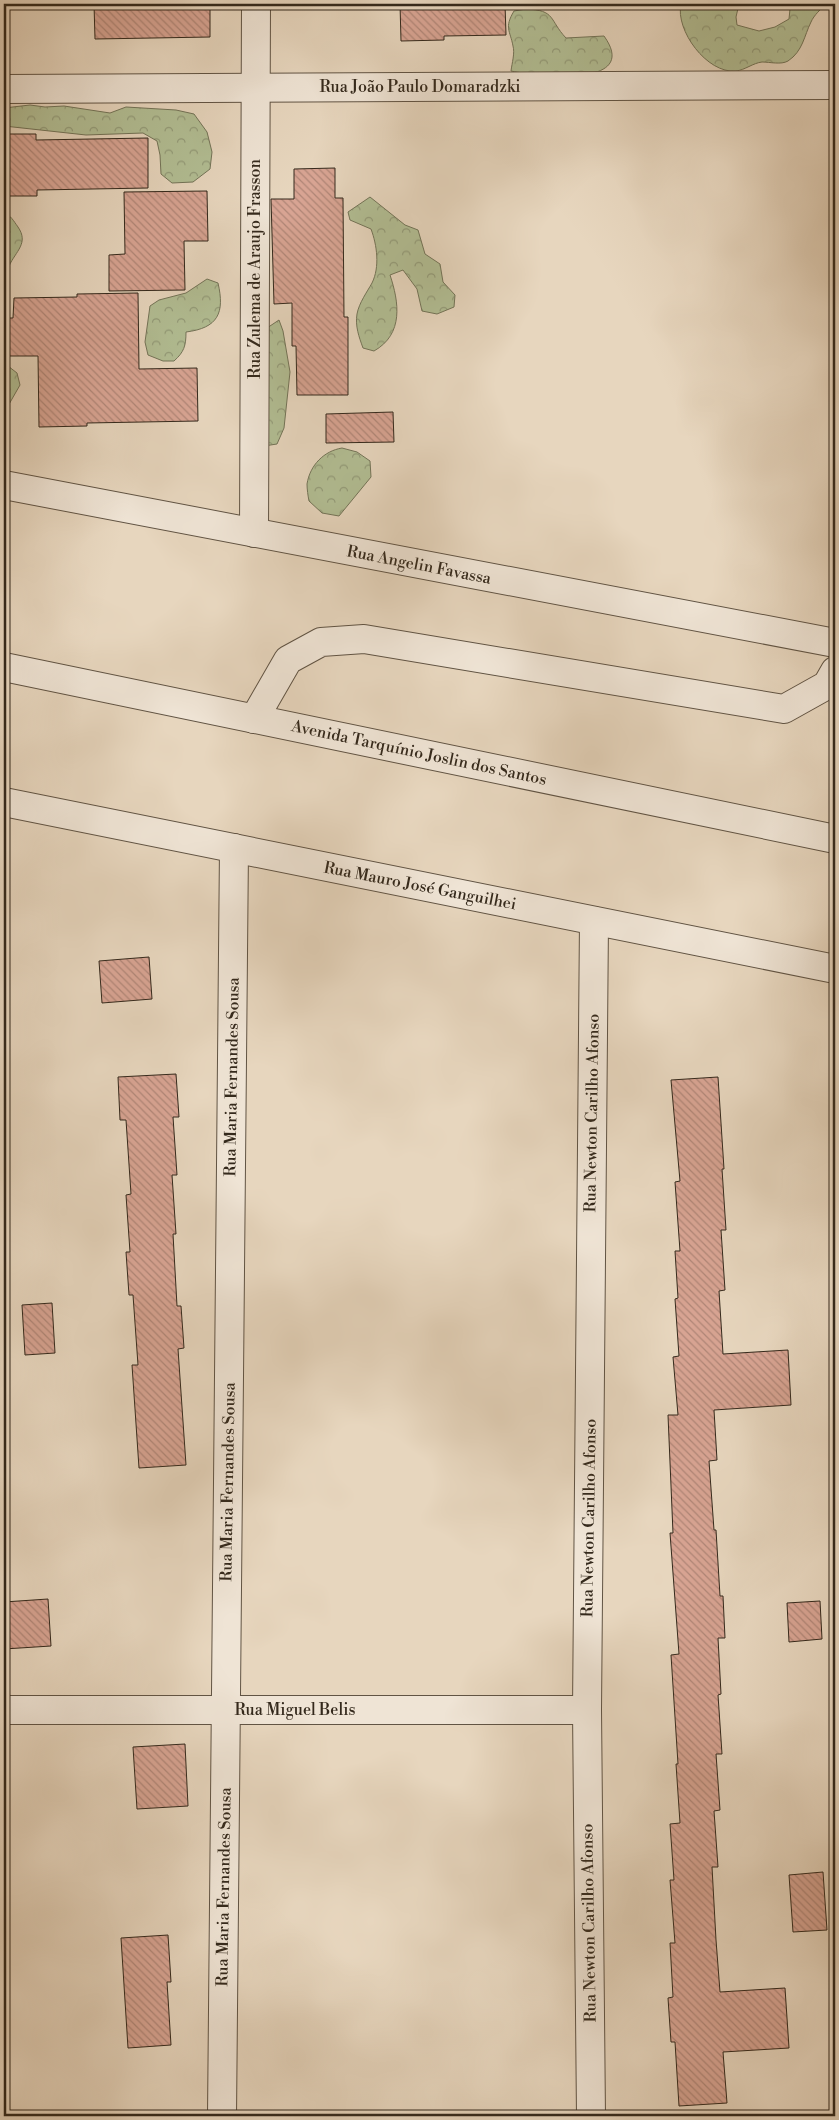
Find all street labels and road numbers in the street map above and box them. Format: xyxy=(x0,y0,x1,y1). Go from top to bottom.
street label: Rua João Paulo Domaradzki xyxy=(319,77,521,97)
street label: Rua Zulema de Araujo Frasson xyxy=(245,158,265,379)
street label: Rua Angelin Favassa xyxy=(345,541,494,589)
street label: Avenida Tarquínio Joslin dos Santos xyxy=(289,716,548,790)
street label: Rua Mauro José Ganguilhei xyxy=(322,857,518,915)
street label: Rua Maria Fernandes Sousa xyxy=(220,976,244,1177)
street label: Rua Newton Carilho Afonso xyxy=(580,1013,604,1213)
street label: Rua Maria Fernandes Sousa xyxy=(216,1381,240,1582)
street label: Rua Newton Carilho Afonso xyxy=(577,1418,601,1618)
street label: Rua Miguel Belis xyxy=(235,1700,355,1720)
street label: Rua Maria Fernandes Sousa xyxy=(212,1786,236,1987)
street label: Rua Newton Carilho Afonso xyxy=(577,1823,601,2023)

